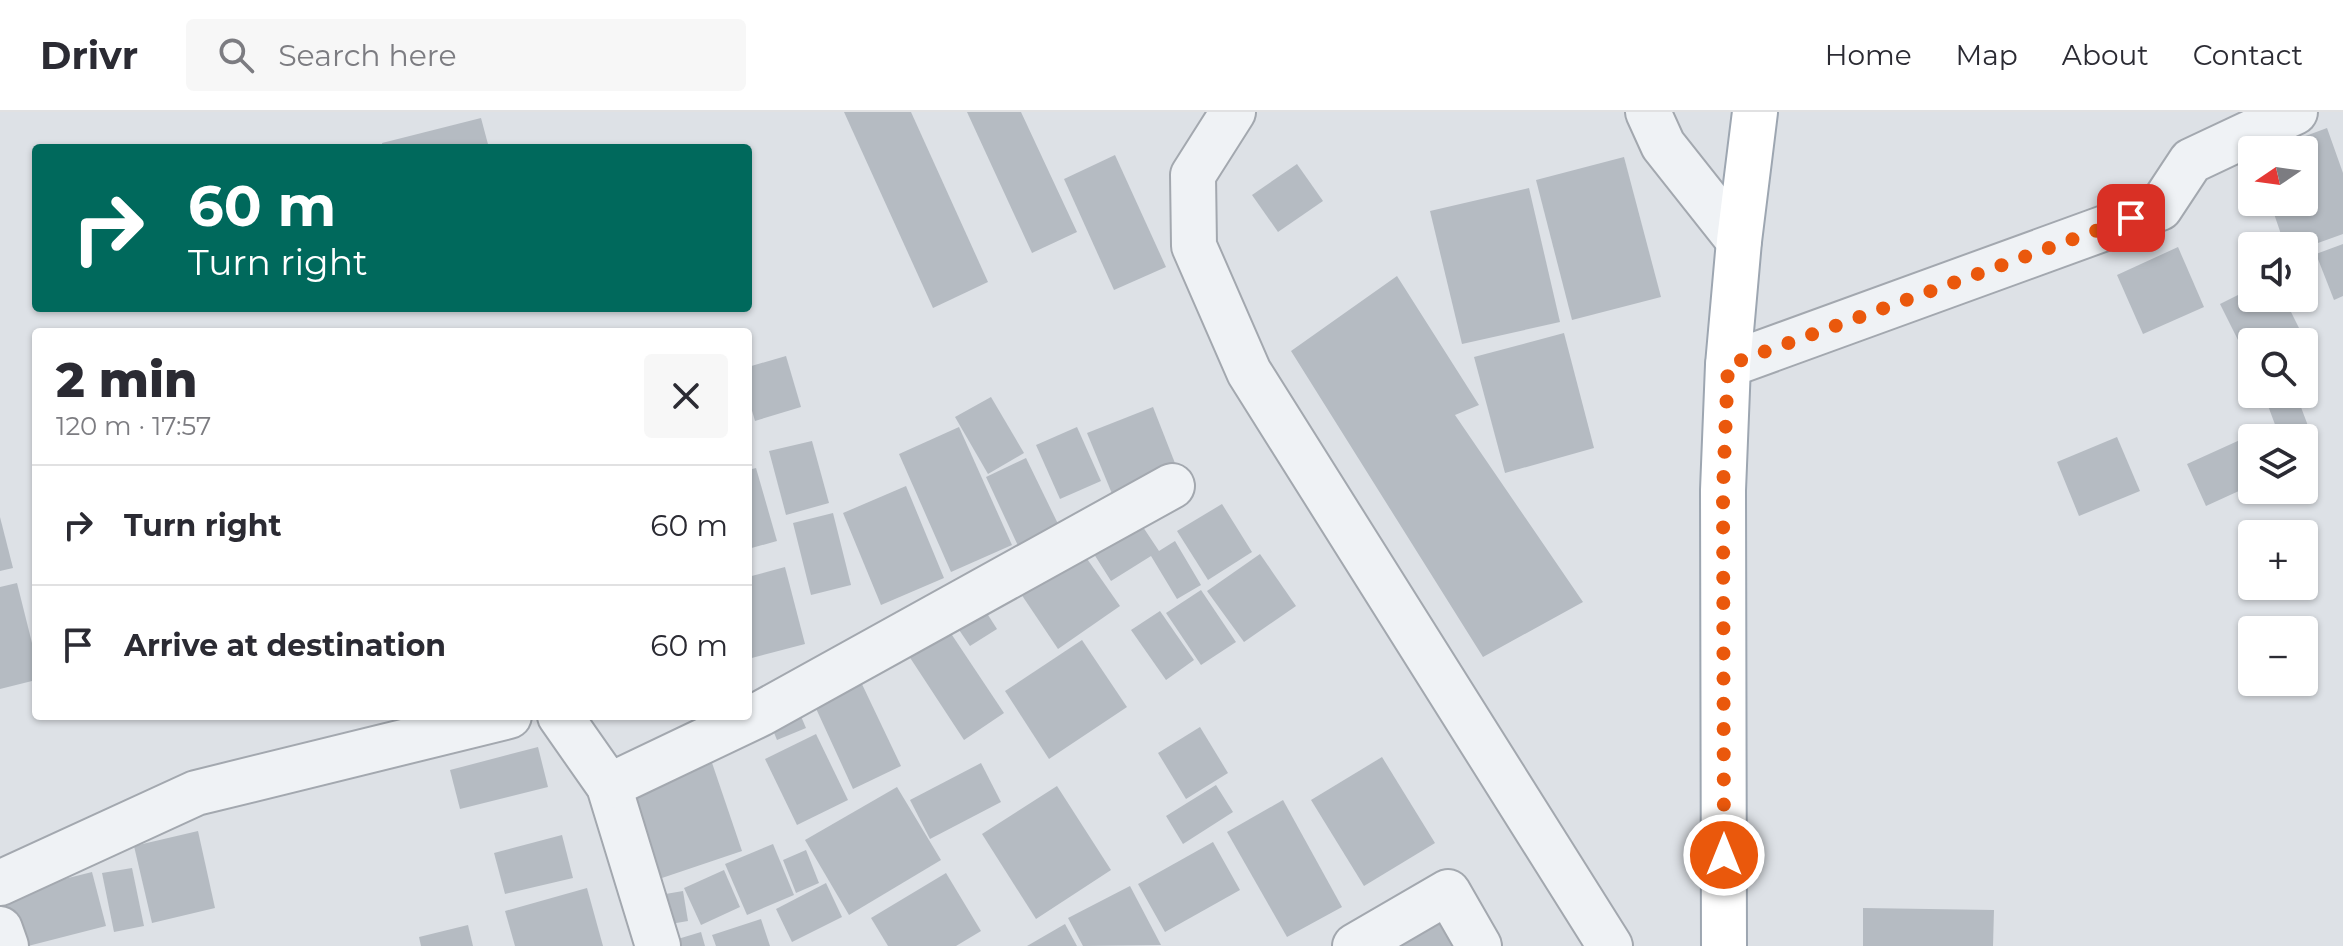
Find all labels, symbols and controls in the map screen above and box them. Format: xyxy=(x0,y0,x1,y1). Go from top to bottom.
search box xyxy=(186,19,746,91)
text: Drivr xyxy=(40,32,138,79)
icon: search xyxy=(214,33,258,77)
text: Search here xyxy=(278,37,457,74)
text: Home xyxy=(1825,38,1912,72)
text: Map xyxy=(1956,38,2018,72)
text: About xyxy=(2062,38,2149,72)
text: Contact xyxy=(2193,38,2303,72)
north arrow xyxy=(2238,136,2318,216)
map controls xyxy=(2238,136,2318,696)
text: 60 m xyxy=(188,172,336,240)
icon: right xyxy=(56,176,160,280)
pin xyxy=(2097,184,2165,252)
icon: arrive xyxy=(2109,196,2153,240)
button: sound xyxy=(2238,232,2318,312)
text: Turn right xyxy=(188,240,368,284)
button: search xyxy=(2238,328,2318,408)
text: 2 min xyxy=(56,351,197,409)
button: close xyxy=(644,354,728,438)
text: 120 m · 17:57 xyxy=(56,410,211,442)
button: layers xyxy=(2238,424,2318,504)
icon: right xyxy=(56,503,100,547)
text: Turn right xyxy=(124,507,281,544)
text: 60 m xyxy=(650,507,728,544)
button: + xyxy=(2238,520,2318,600)
button: − xyxy=(2238,616,2318,696)
icon: arrive xyxy=(56,623,100,667)
text: Arrive at destination xyxy=(124,627,446,664)
text: 60 m xyxy=(650,627,728,664)
position arrow xyxy=(1682,813,1766,897)

